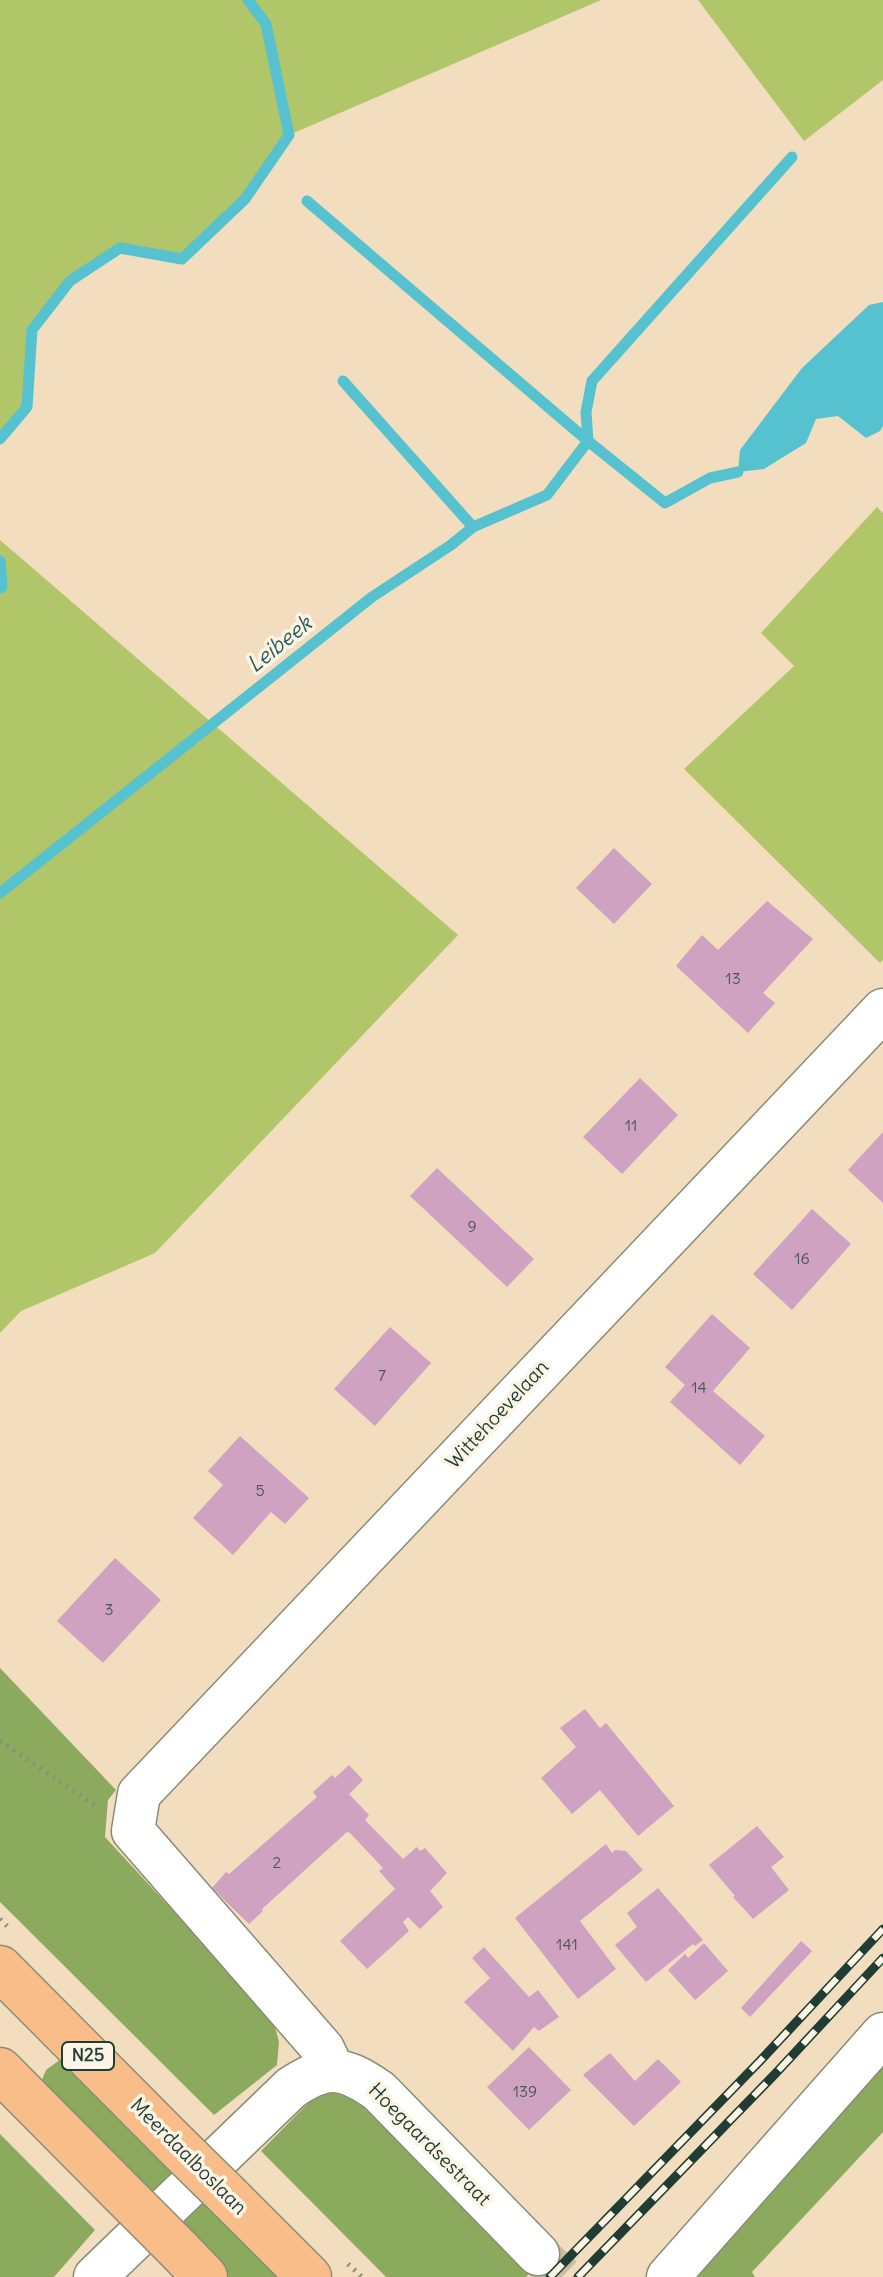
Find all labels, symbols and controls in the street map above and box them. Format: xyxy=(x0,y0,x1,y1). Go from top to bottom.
water label: Leibeek xyxy=(242,611,318,679)
house number: 13 xyxy=(725,969,741,989)
house number: 11 xyxy=(625,1116,637,1136)
house number: 9 xyxy=(467,1217,477,1237)
house number: 16 xyxy=(794,1249,810,1269)
street label: Wittehoevelaan xyxy=(442,1356,554,1474)
house number: 7 xyxy=(378,1366,386,1386)
house number: 14 xyxy=(691,1378,707,1398)
house number: 5 xyxy=(255,1481,265,1501)
house number: 3 xyxy=(104,1600,114,1620)
house number: 2 xyxy=(273,1853,281,1873)
house number: 141 xyxy=(556,1935,578,1955)
road number: N25 xyxy=(62,2042,114,2070)
street label: Hoegaardsestraat xyxy=(363,2079,495,2211)
house number: 139 xyxy=(513,2082,537,2102)
street label: Meerdaalboslaan xyxy=(125,2094,251,2220)

